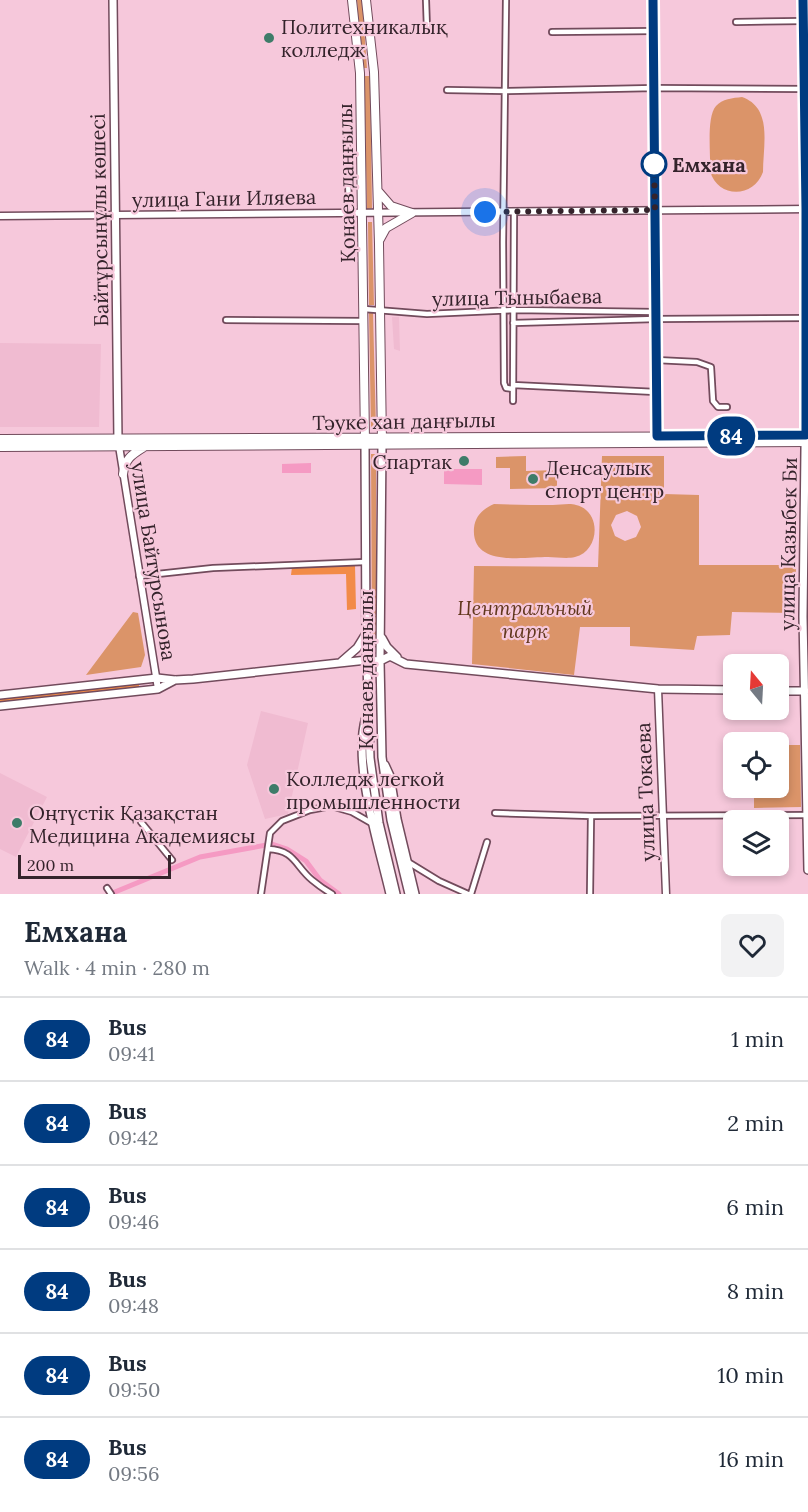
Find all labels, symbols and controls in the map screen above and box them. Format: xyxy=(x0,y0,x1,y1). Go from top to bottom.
place label: Политехникалық колледж xyxy=(281,14,448,62)
marker: Политехникалық колледж xyxy=(262,31,276,45)
street label: Қонаев даңғылы xyxy=(332,103,360,263)
street label: Байтұрсынұлы көшесі xyxy=(85,113,113,327)
marker: Емхана xyxy=(641,151,667,177)
place label: Емхана xyxy=(672,152,746,177)
street label: улица Гани Иляева xyxy=(132,184,316,212)
your location xyxy=(470,197,500,227)
street label: улица Тыныбаева xyxy=(432,283,602,311)
street label: Тәуке хан даңғылы xyxy=(312,407,496,435)
line badge: 84 xyxy=(704,416,758,456)
text: 84 xyxy=(719,423,743,450)
place label: Спартак xyxy=(373,449,452,474)
marker: Спартак xyxy=(457,454,471,468)
place label: Денсаулык спорт центр xyxy=(545,455,664,503)
street label: улица Казыбек Би xyxy=(774,457,802,631)
street label: улица Байтурсынова xyxy=(126,460,182,662)
marker: Денсаулык спорт центр xyxy=(526,472,540,486)
street label: Қонаев даңғылы xyxy=(353,590,378,750)
park label: Центральный парк xyxy=(457,595,593,643)
north arrow xyxy=(723,654,789,720)
map controls xyxy=(723,654,789,876)
street label: улица Токаева xyxy=(630,722,660,862)
button: locate xyxy=(723,732,789,798)
place label: Колледж легкой промышленности xyxy=(286,766,460,814)
marker: Колледж легкой промышленности xyxy=(267,782,281,796)
place label: Оңтүстік Қазақстан Медицина Академиясы xyxy=(29,800,255,848)
button: layers xyxy=(723,810,789,876)
marker: Оңтүстік Қазақстан Медицина Академиясы xyxy=(10,816,24,830)
scale bar xyxy=(18,852,171,880)
text: 200 m xyxy=(27,855,74,875)
text: Емхана xyxy=(24,914,127,950)
button: heart xyxy=(721,914,784,977)
text: Walk · 4 min · 280 m xyxy=(24,955,210,980)
text: Bus xyxy=(108,1013,147,1041)
text: 1 min xyxy=(731,1025,784,1053)
text: 84 xyxy=(45,1026,69,1053)
text: 09:41 xyxy=(108,1041,155,1066)
text: Bus xyxy=(108,1097,147,1125)
text: 2 min xyxy=(727,1109,784,1137)
text: 84 xyxy=(45,1110,69,1137)
text: 09:42 xyxy=(108,1125,159,1150)
text: Bus xyxy=(108,1181,147,1209)
text: 6 min xyxy=(726,1193,784,1221)
text: 84 xyxy=(45,1194,69,1221)
text: 09:46 xyxy=(108,1209,159,1234)
text: Bus xyxy=(108,1265,147,1293)
text: 8 min xyxy=(727,1277,784,1305)
text: 84 xyxy=(45,1278,69,1305)
text: 09:48 xyxy=(108,1293,159,1318)
text: Bus xyxy=(108,1349,147,1377)
text: 10 min xyxy=(717,1361,784,1389)
text: 84 xyxy=(45,1362,69,1389)
text: 09:50 xyxy=(108,1377,160,1402)
text: Bus xyxy=(108,1433,147,1461)
text: 16 min xyxy=(718,1445,784,1473)
text: 84 xyxy=(45,1446,69,1473)
text: 09:56 xyxy=(108,1461,159,1486)

